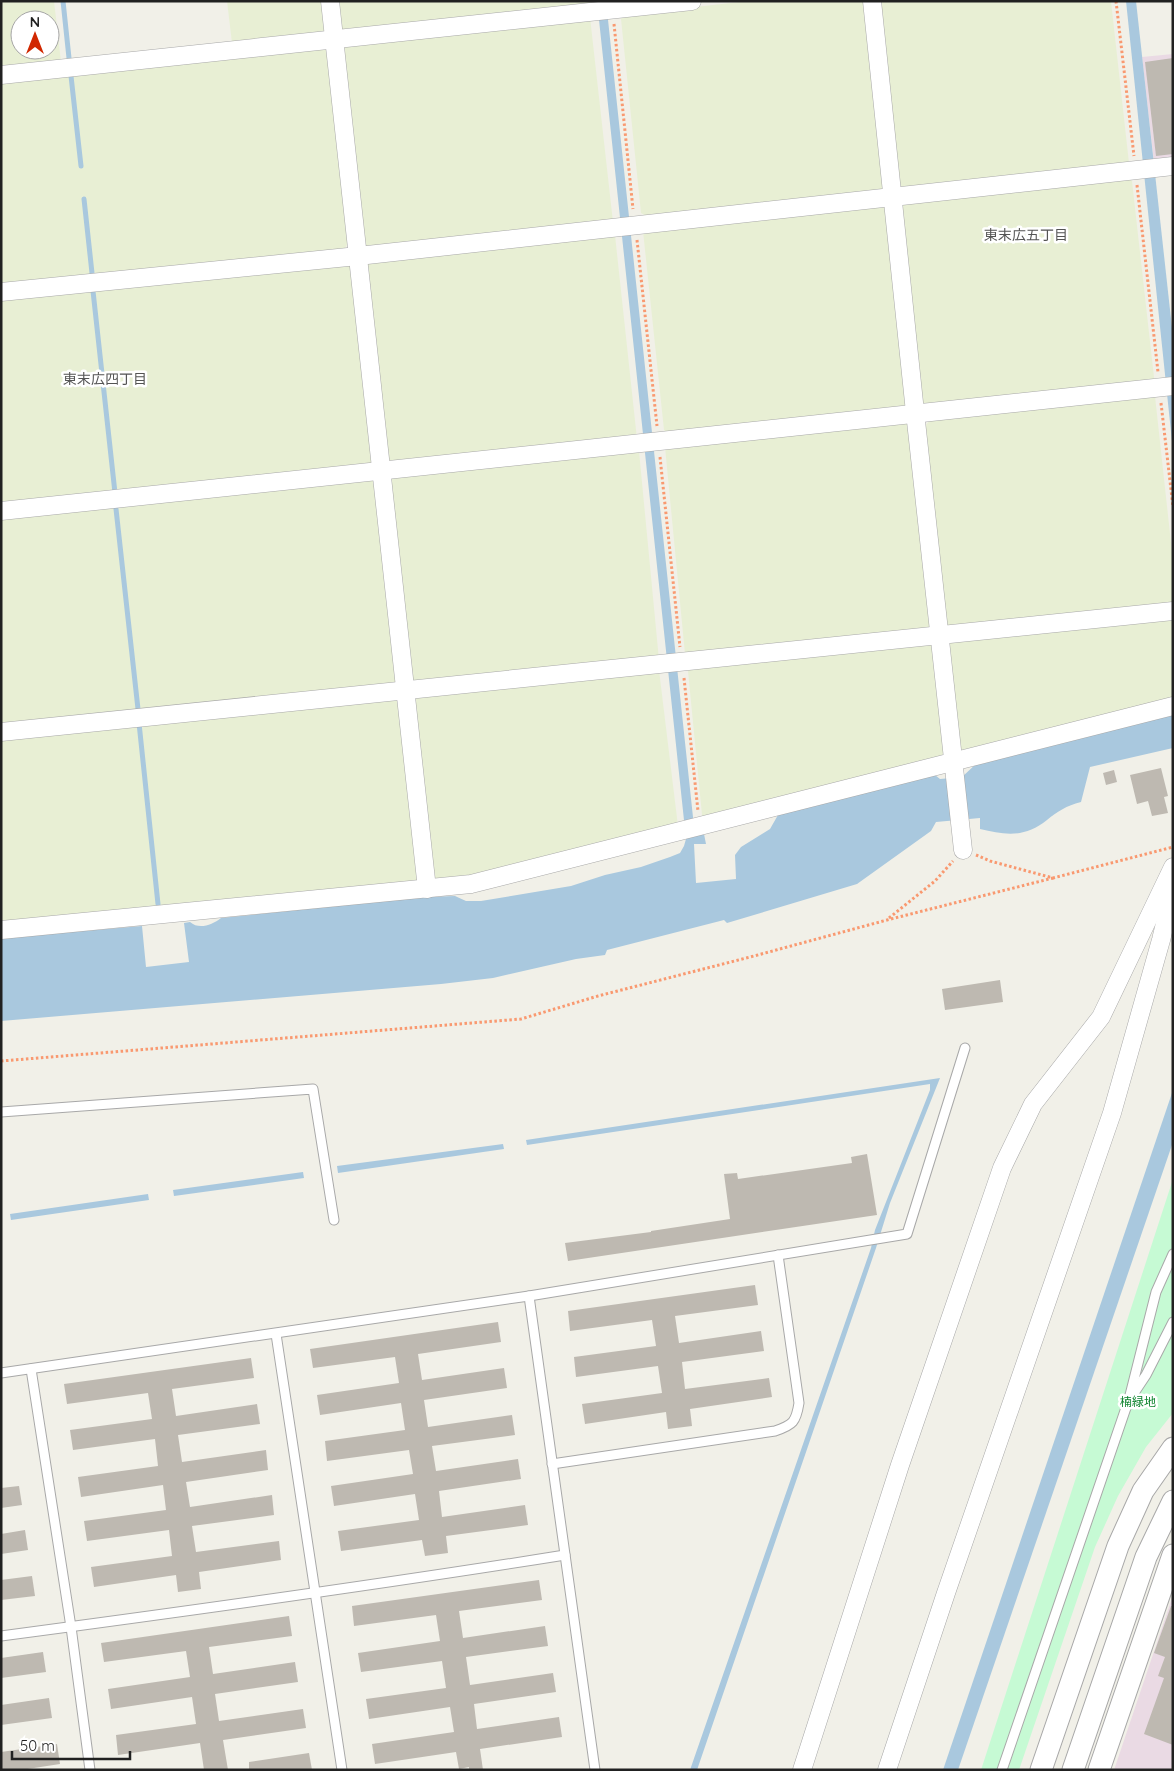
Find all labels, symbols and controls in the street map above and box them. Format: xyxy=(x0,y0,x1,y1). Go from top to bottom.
north arrow xyxy=(10,10,60,60)
text: N xyxy=(30,13,40,31)
district label: 東末広五丁目 xyxy=(984,226,1068,244)
district label: 東末広四丁目 xyxy=(63,370,147,388)
park label: 楠緑地 xyxy=(1120,1394,1156,1409)
scale bar xyxy=(12,1728,130,1760)
text: 50 m xyxy=(20,1736,55,1755)

